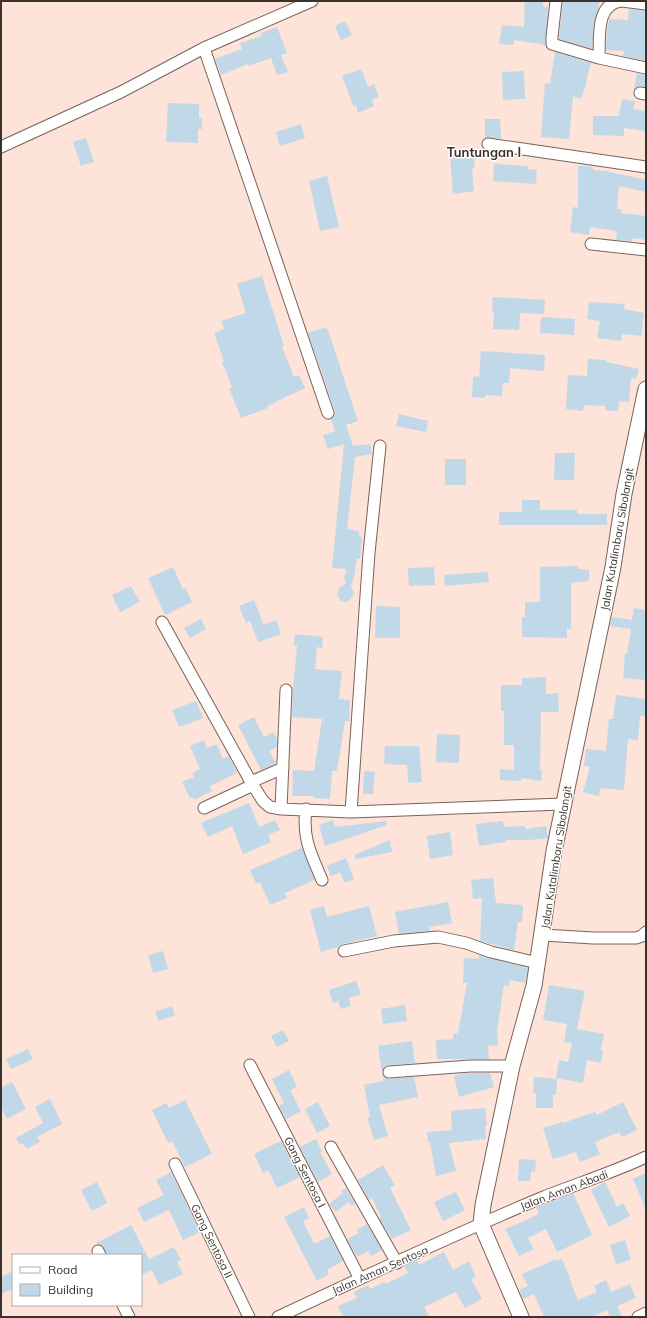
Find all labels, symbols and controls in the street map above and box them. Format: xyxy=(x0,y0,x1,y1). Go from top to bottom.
district label: Tuntungan I xyxy=(447,144,521,160)
street label: Jalan Kutalimbaru Sibolangit xyxy=(598,466,636,612)
street label: Jalan Kutalimbaru Sibolangit xyxy=(538,784,574,930)
street label: Gang Sentosa I xyxy=(281,1134,329,1210)
street label: Jalan Aman Abadi xyxy=(518,1167,610,1213)
street label: Gang Sentosa II xyxy=(188,1202,236,1280)
street label: Jalan Aman Sentosa xyxy=(330,1242,430,1298)
legend xyxy=(12,1254,142,1306)
text: Road xyxy=(48,1262,77,1277)
text: Building xyxy=(48,1282,93,1297)

